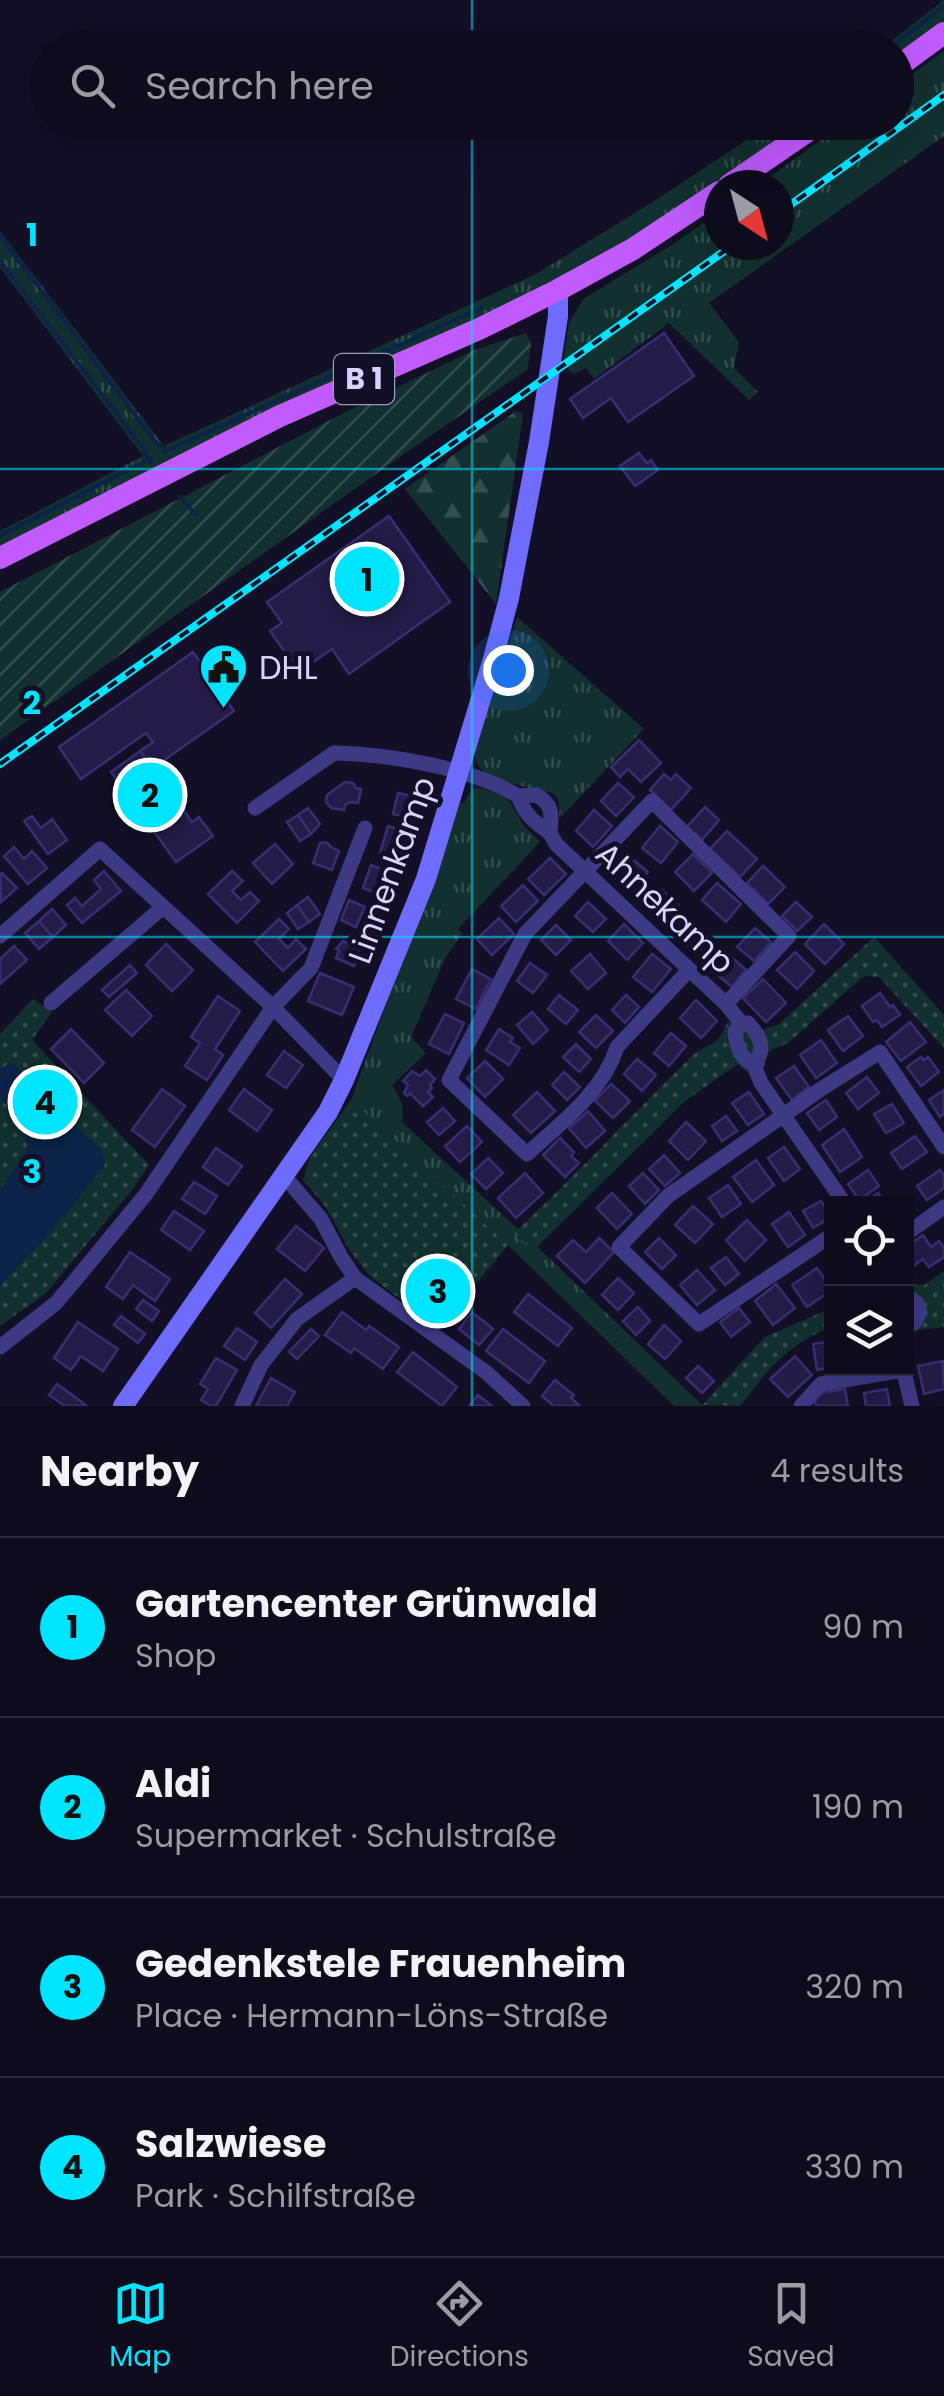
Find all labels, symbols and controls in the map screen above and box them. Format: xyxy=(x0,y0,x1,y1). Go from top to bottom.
search box xyxy=(30,30,914,140)
icon: search xyxy=(65,58,120,113)
text: Search here xyxy=(145,59,374,112)
north arrow xyxy=(704,170,794,260)
text: 1 xyxy=(26,212,38,257)
road number: B 1 xyxy=(334,354,394,404)
pin: 1 xyxy=(334,542,400,616)
public building icon: DHL xyxy=(198,642,250,710)
place label: DHL xyxy=(259,645,318,690)
your location xyxy=(483,645,534,696)
text: 2 xyxy=(23,680,41,725)
pin: 2 xyxy=(118,758,182,832)
street label: Linnenkamp xyxy=(337,770,446,969)
street label: Ahnekamp xyxy=(586,831,745,984)
pin: 4 xyxy=(12,1064,78,1140)
text: 3 xyxy=(22,1149,42,1194)
map controls xyxy=(824,1196,914,1376)
button: locate xyxy=(824,1196,914,1286)
pin: 3 xyxy=(406,1254,470,1328)
button: layers xyxy=(824,1286,914,1376)
text: Nearby xyxy=(40,1442,199,1501)
text: 4 results xyxy=(770,1448,904,1493)
text: Gartencenter Grünwald xyxy=(135,1577,598,1630)
text: 1 xyxy=(66,1604,79,1649)
text: 90 m xyxy=(822,1604,904,1649)
text: Shop xyxy=(135,1633,216,1678)
text: Aldi xyxy=(135,1757,211,1810)
text: 2 xyxy=(63,1784,82,1829)
text: 190 m xyxy=(812,1784,904,1829)
text: Supermarket · Schulstraße xyxy=(135,1813,557,1858)
text: Gedenkstele Frauenheim xyxy=(135,1937,626,1990)
text: 3 xyxy=(63,1964,82,2009)
text: 320 m xyxy=(805,1964,904,2009)
text: Place · Hermann-Löns-Straße xyxy=(135,1993,608,2038)
text: Salzwiese xyxy=(135,2117,326,2170)
text: 4 xyxy=(62,2144,83,2189)
text: 330 m xyxy=(805,2144,904,2189)
text: Park · Schilfstraße xyxy=(135,2173,416,2218)
tab: Map xyxy=(109,2276,171,2378)
tab: Directions xyxy=(390,2276,529,2378)
tab: Saved xyxy=(747,2276,835,2378)

